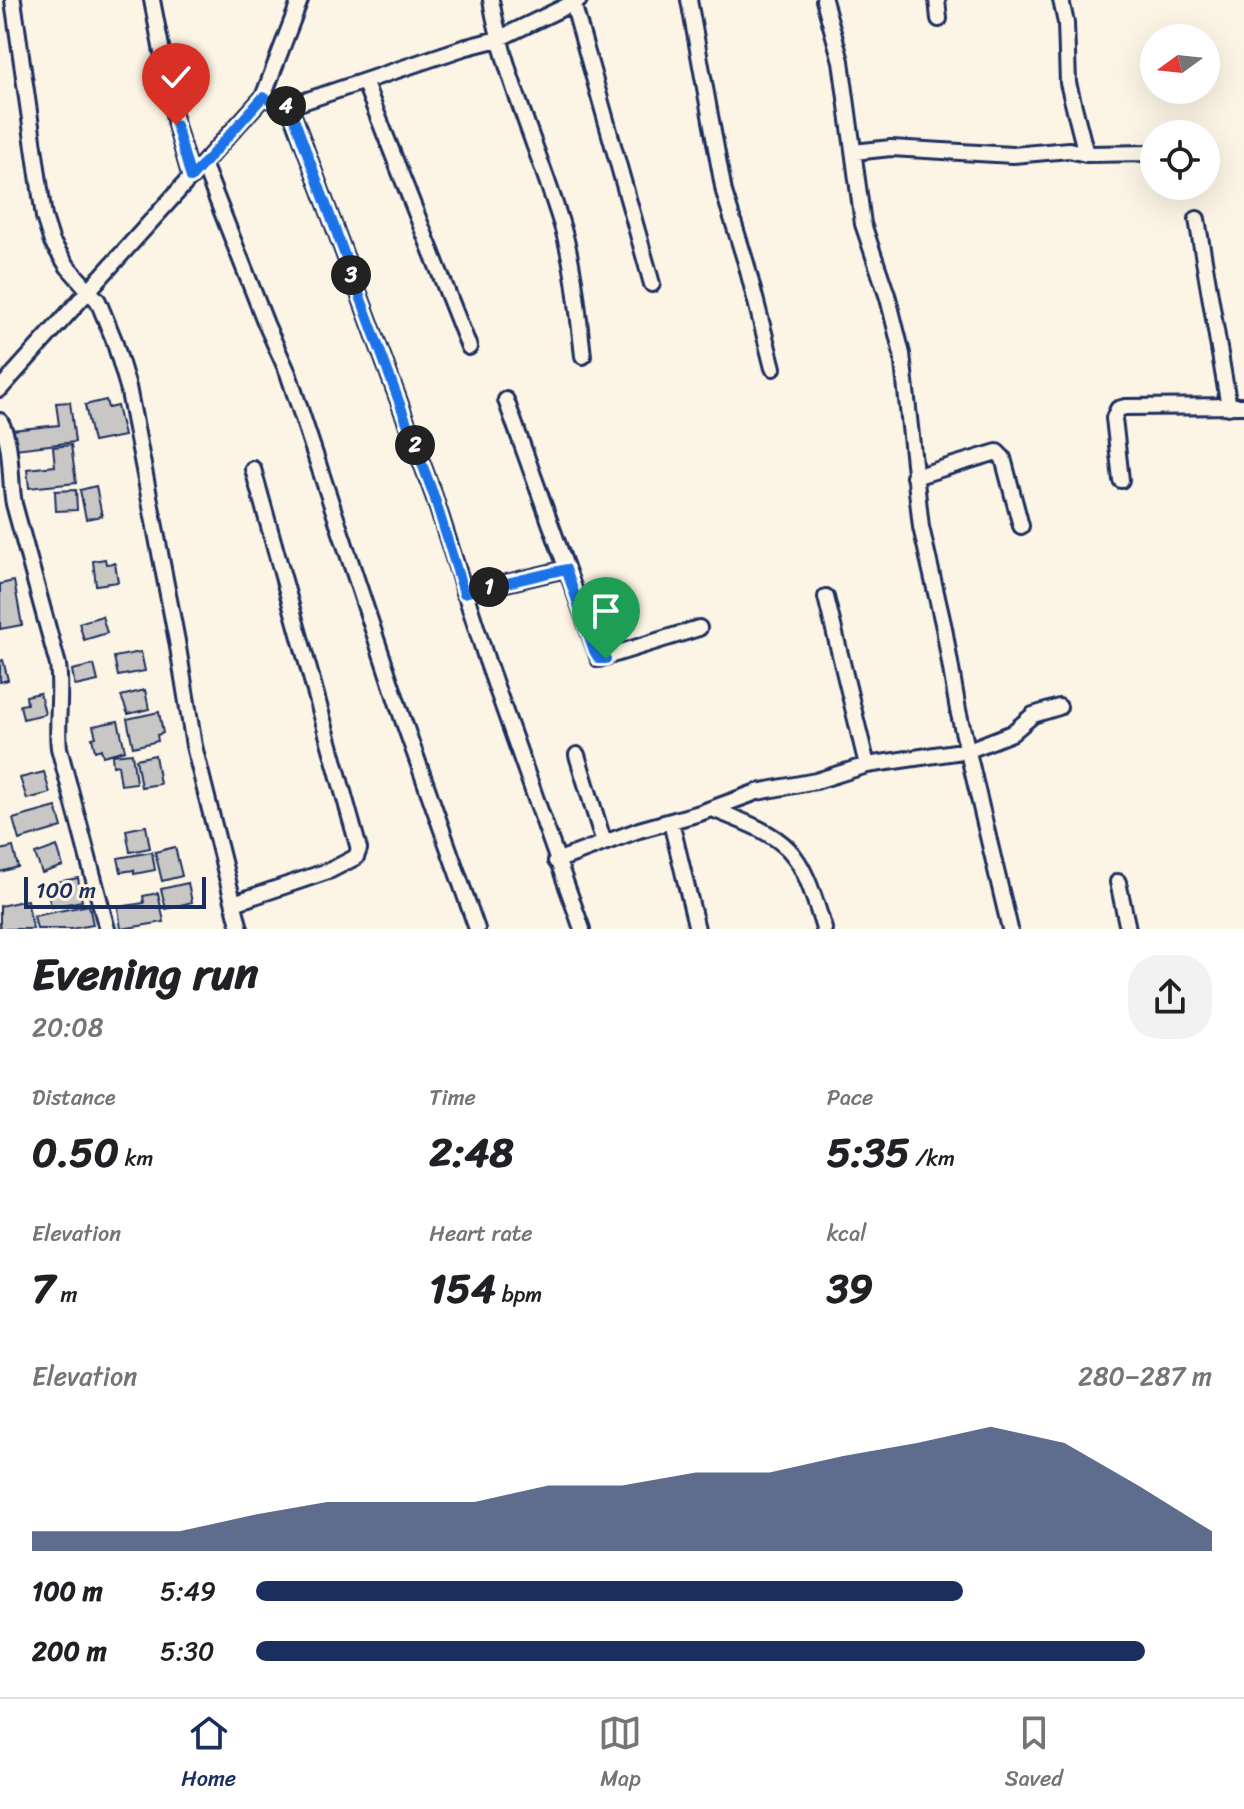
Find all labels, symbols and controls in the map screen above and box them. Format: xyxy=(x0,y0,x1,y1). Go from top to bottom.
north arrow xyxy=(1140,24,1220,104)
map controls xyxy=(1140,24,1220,200)
pin xyxy=(142,43,210,125)
icon: check xyxy=(154,55,198,99)
pin: 4 xyxy=(266,86,306,126)
text: 4 xyxy=(279,86,293,125)
button: locate xyxy=(1140,120,1220,200)
pin: 3 xyxy=(331,255,371,295)
text: 3 xyxy=(345,255,357,294)
pin: 2 xyxy=(395,425,435,465)
text: 2 xyxy=(409,425,421,464)
pin: 1 xyxy=(469,567,509,607)
text: 1 xyxy=(484,567,494,606)
pin xyxy=(572,577,640,659)
icon: arrive xyxy=(584,589,628,633)
text: 100 m xyxy=(36,871,96,910)
scale bar xyxy=(24,873,206,909)
text: Evening run xyxy=(32,935,258,1013)
button: share xyxy=(1128,955,1212,1039)
text: 20:08 xyxy=(32,1004,103,1050)
text: Distance xyxy=(32,1078,116,1117)
text: Time xyxy=(429,1078,476,1117)
text: Pace xyxy=(827,1078,873,1117)
text: 0.50 xyxy=(32,1117,119,1188)
text: 2:48 xyxy=(429,1117,514,1188)
text: 5:35 xyxy=(827,1117,910,1188)
text: km xyxy=(119,1139,153,1178)
text: /km xyxy=(910,1139,955,1178)
text: Elevation xyxy=(32,1214,121,1253)
text: Heart rate xyxy=(429,1214,533,1253)
text: kcal xyxy=(827,1214,867,1253)
text: 7 xyxy=(32,1253,55,1324)
text: 154 xyxy=(429,1253,496,1324)
text: 39 xyxy=(827,1253,873,1324)
text: m xyxy=(55,1275,77,1314)
text: bpm xyxy=(496,1275,542,1314)
text: Elevation xyxy=(32,1353,137,1399)
text: 280–287 m xyxy=(1078,1353,1212,1399)
text: 100 m xyxy=(32,1568,103,1614)
text: 5:49 xyxy=(160,1568,216,1614)
text: 200 m xyxy=(32,1628,107,1674)
text: 5:30 xyxy=(160,1628,214,1674)
tab: Home xyxy=(181,1711,236,1798)
tab: Map xyxy=(598,1711,642,1798)
tab: Saved xyxy=(1005,1711,1063,1798)

